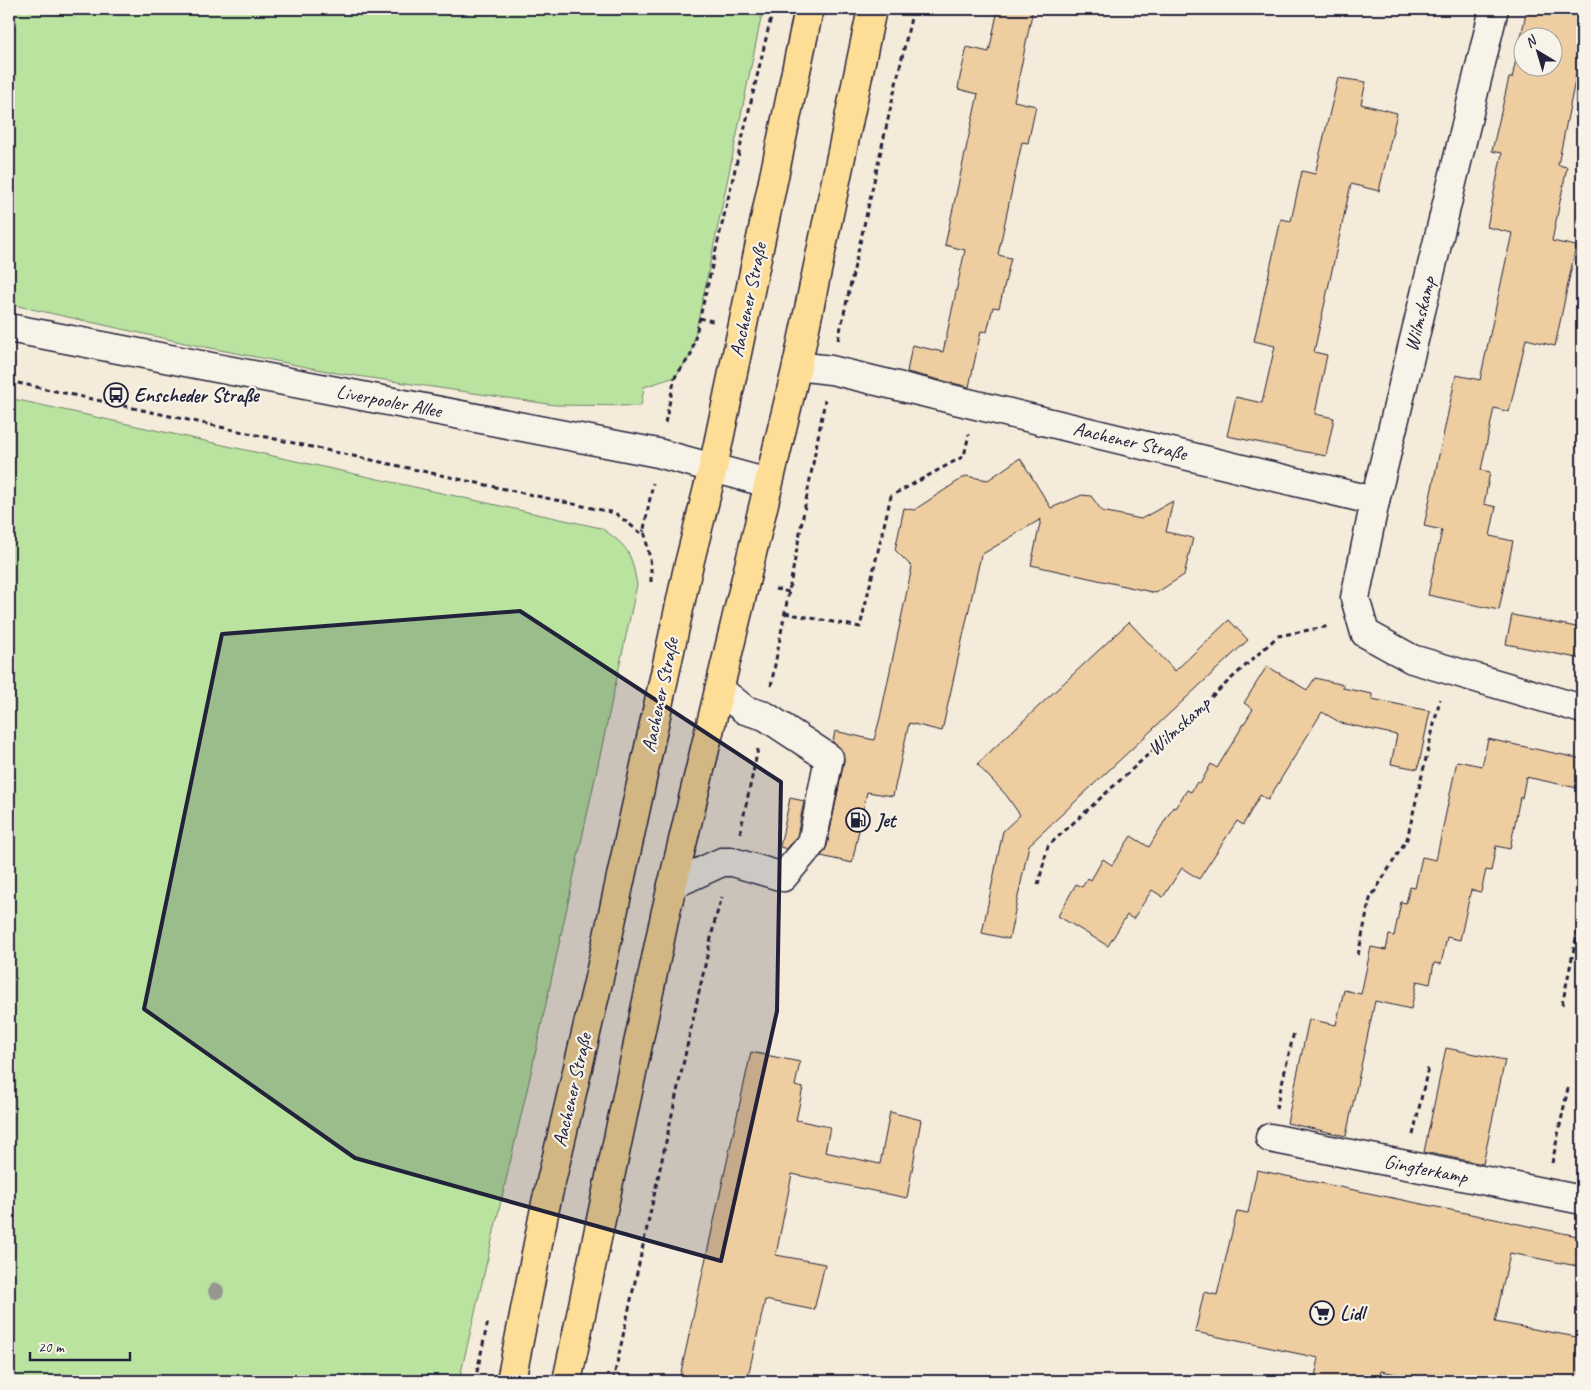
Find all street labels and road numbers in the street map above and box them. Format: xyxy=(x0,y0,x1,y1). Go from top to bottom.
street label: Aachener Straße xyxy=(724,239,773,359)
street label: Wilmskamp xyxy=(1399,273,1442,354)
street label: Liverpooler Allee xyxy=(334,379,445,424)
street label: Aachener Straße xyxy=(1071,416,1191,467)
street label: Aachener Straße xyxy=(636,634,685,754)
street label: Wilmskamp xyxy=(1142,690,1217,761)
street label: Aachener Straße xyxy=(547,1029,598,1149)
street label: Gingterkamp xyxy=(1382,1149,1471,1190)

